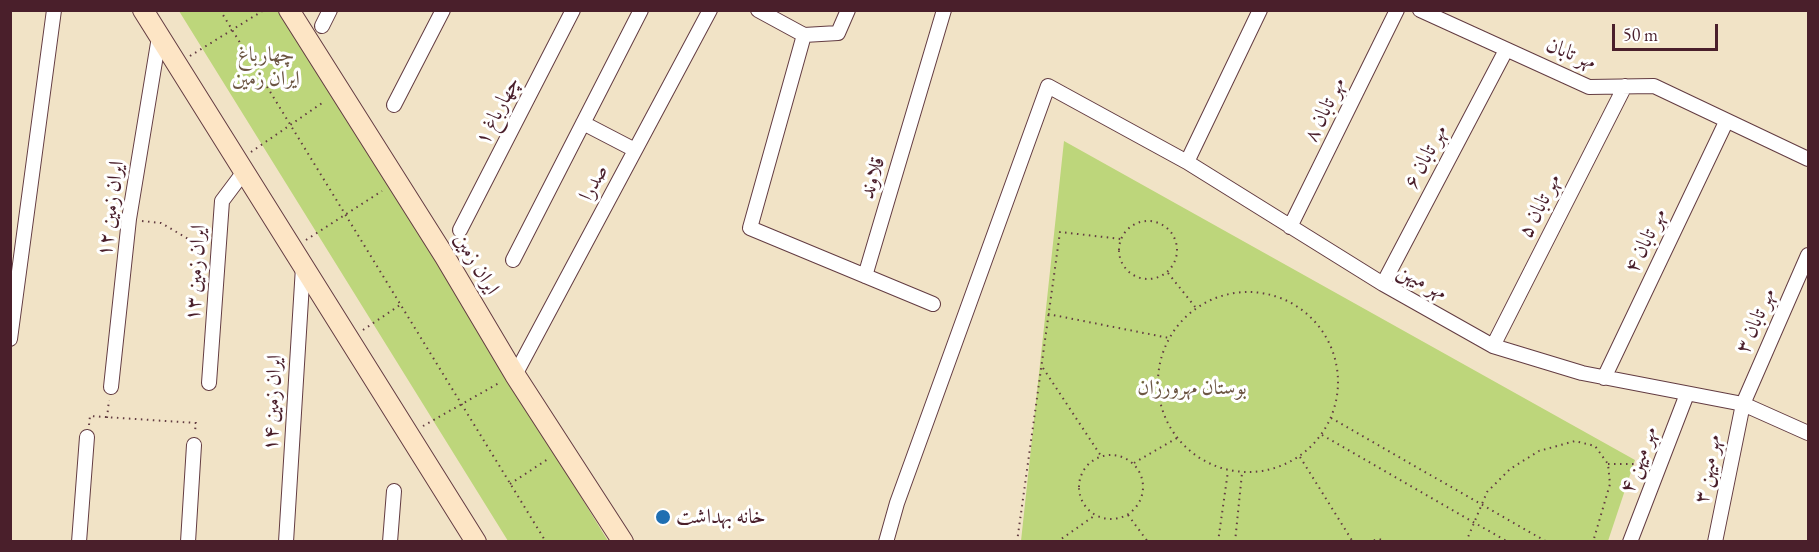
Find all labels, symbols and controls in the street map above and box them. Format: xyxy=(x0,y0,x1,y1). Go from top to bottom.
scale bar xyxy=(1615,12,1722,50)
text: 50 m xyxy=(1623,23,1658,46)
street label: مهر تابان xyxy=(1542,33,1600,75)
park label: چهارباغ ایران زمین xyxy=(232,42,300,92)
street label: چهارباغ ۱ xyxy=(470,73,526,149)
street label: مهر تابان ۸ xyxy=(1299,74,1351,146)
street label: مهر تابان ۶ xyxy=(1399,121,1453,193)
street label: قلاوند xyxy=(855,154,891,202)
street label: ایران زمین ۱۲ xyxy=(92,159,130,259)
street label: صدرا xyxy=(574,161,614,205)
street label: مهر تابان ۵ xyxy=(1513,170,1567,242)
street label: مهر تابان ۴ xyxy=(1620,205,1672,277)
street label: ایران زمین ۱۳ xyxy=(180,224,212,322)
street label: ایران زمین xyxy=(448,228,504,300)
street label: مهر میهن xyxy=(1393,258,1451,306)
street label: مهر تابان ۳ xyxy=(1731,285,1781,357)
street label: ایران زمین ۱۴ xyxy=(258,354,288,452)
park label: بوستان مهرورزان xyxy=(1137,375,1247,401)
street label: مهر میهن ۴ xyxy=(1615,423,1663,497)
street label: مهر میهن ۳ xyxy=(1689,432,1727,506)
place label: خانه بهداشت xyxy=(676,504,766,530)
marker: خانه بهداشت xyxy=(654,508,672,526)

